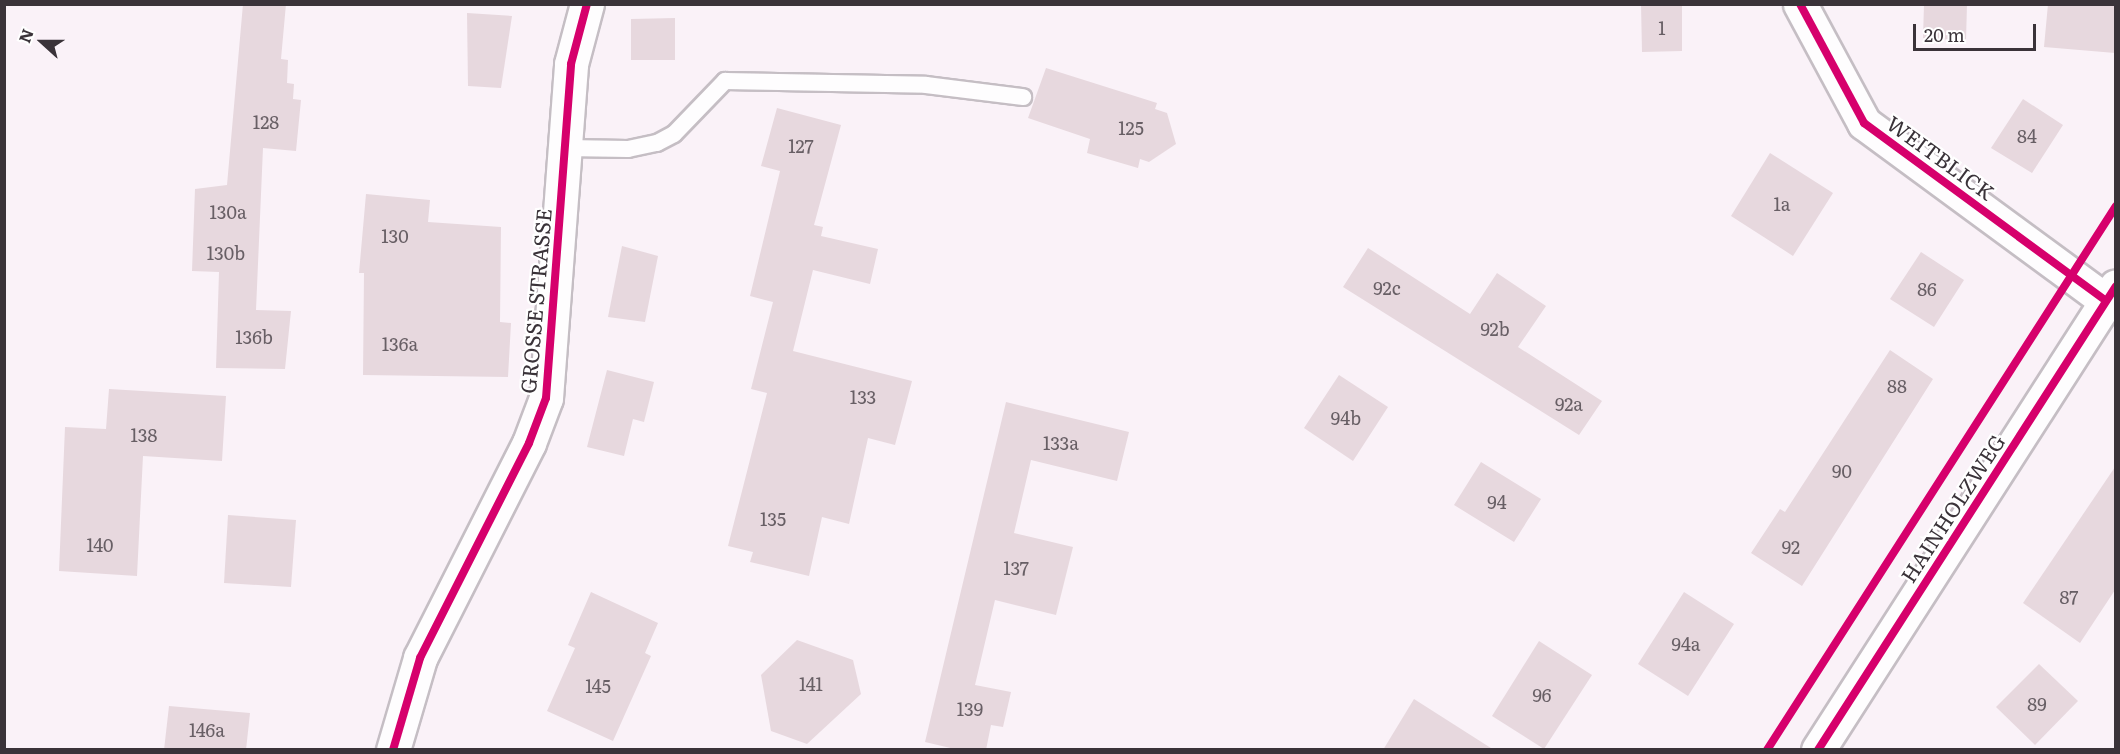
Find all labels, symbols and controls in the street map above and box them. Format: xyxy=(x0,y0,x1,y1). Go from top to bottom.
north arrow xyxy=(12,12,72,72)
scale bar xyxy=(1916,12,2039,50)
house number: 1 xyxy=(1658,17,1666,39)
text: 20 m xyxy=(1924,21,1965,48)
text: N xyxy=(12,25,39,46)
street label: WEITBLICK xyxy=(1882,110,2000,204)
house number: 128 xyxy=(253,111,279,133)
house number: 125 xyxy=(1118,117,1144,139)
house number: 84 xyxy=(2017,125,2037,147)
house number: 127 xyxy=(788,135,814,157)
house number: 1a xyxy=(1773,193,1791,215)
house number: 130a xyxy=(209,201,247,223)
street label: GROSSE STRASSE xyxy=(514,207,556,395)
house number: 130 xyxy=(381,225,409,247)
house number: 130b xyxy=(207,242,245,264)
house number: 92c xyxy=(1373,277,1401,299)
house number: 86 xyxy=(1917,278,1937,300)
house number: 92b xyxy=(1480,318,1510,340)
house number: 136b xyxy=(235,326,273,348)
house number: 136a xyxy=(382,333,418,355)
house number: 88 xyxy=(1887,375,1907,397)
house number: 133 xyxy=(850,386,876,408)
house number: 92a xyxy=(1555,393,1583,415)
house number: 94b xyxy=(1331,407,1361,429)
house number: 138 xyxy=(131,424,157,446)
street label: HAINHOLZWEG xyxy=(1895,429,2009,587)
house number: 133a xyxy=(1043,432,1079,454)
house number: 90 xyxy=(1832,460,1852,482)
house number: 94 xyxy=(1487,491,1507,513)
house number: 135 xyxy=(760,508,786,530)
house number: 140 xyxy=(87,534,113,556)
house number: 92 xyxy=(1782,536,1800,558)
house number: 137 xyxy=(1003,557,1029,579)
house number: 87 xyxy=(2060,586,2078,608)
house number: 94a xyxy=(1671,633,1701,655)
house number: 141 xyxy=(799,673,823,695)
house number: 145 xyxy=(585,675,611,697)
house number: 96 xyxy=(1532,684,1552,706)
house number: 89 xyxy=(2027,693,2047,715)
house number: 139 xyxy=(957,698,983,720)
house number: 146a xyxy=(189,719,225,741)

